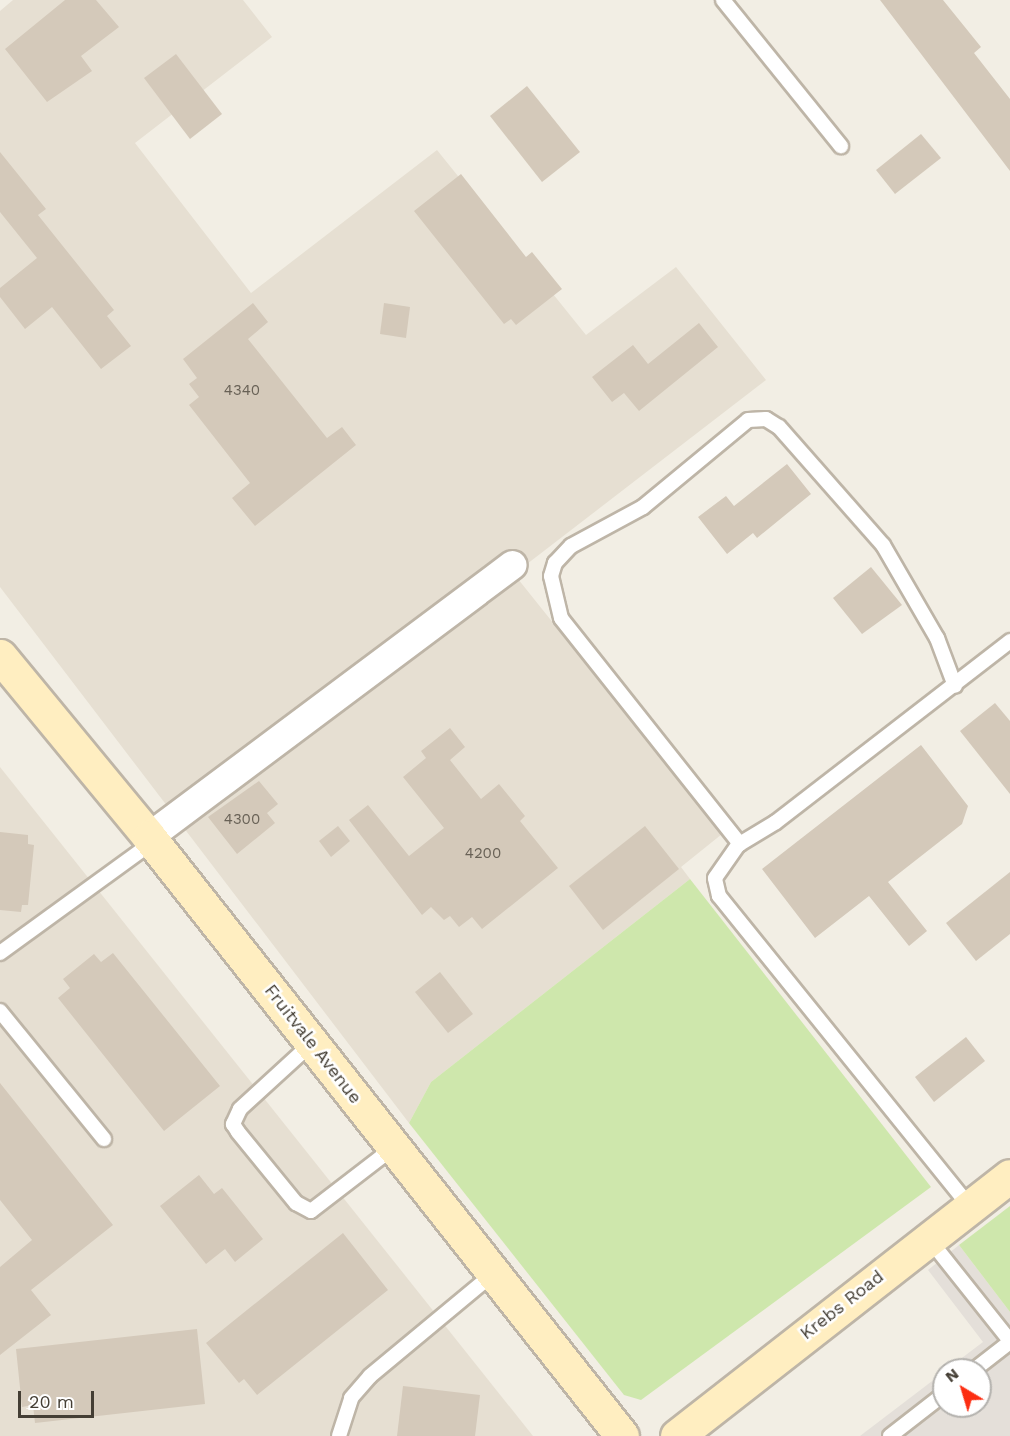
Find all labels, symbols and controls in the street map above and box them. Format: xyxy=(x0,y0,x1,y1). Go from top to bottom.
house number: 4340 xyxy=(224,382,260,400)
house number: 4300 xyxy=(224,811,260,829)
house number: 4200 xyxy=(465,845,501,863)
street label: Fruitvale Avenue xyxy=(260,980,366,1108)
street label: Krebs Road xyxy=(796,1266,888,1344)
north arrow xyxy=(932,1358,992,1418)
text: N xyxy=(941,1364,962,1386)
scale bar xyxy=(21,1379,98,1417)
text: 20 m xyxy=(29,1391,74,1412)

